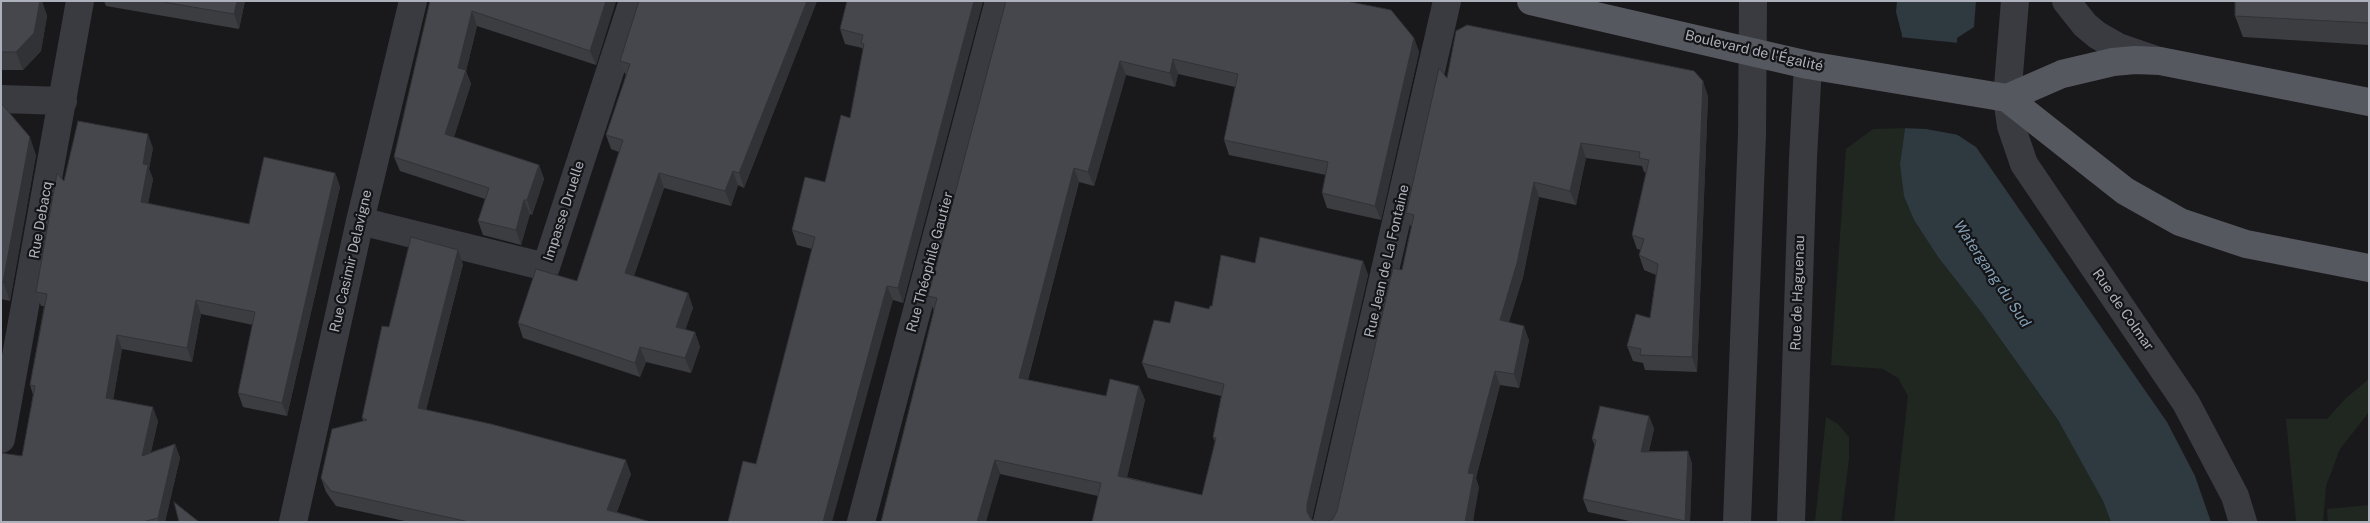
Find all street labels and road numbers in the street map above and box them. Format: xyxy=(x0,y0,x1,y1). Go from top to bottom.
street label: Boulevard de l'Égalité xyxy=(1683,27,1825,75)
street label: Impasse Druelle xyxy=(540,159,588,263)
street label: Rue Debacq xyxy=(26,180,56,260)
street label: Rue Jean de La Fontaine xyxy=(1361,183,1413,339)
street label: Rue Casimir Delavigne xyxy=(326,188,376,334)
street label: Rue Théophile Gautier xyxy=(903,190,957,334)
street label: Rue de Haguenau xyxy=(1788,235,1808,351)
street label: Rue de Colmar xyxy=(2089,266,2157,354)

